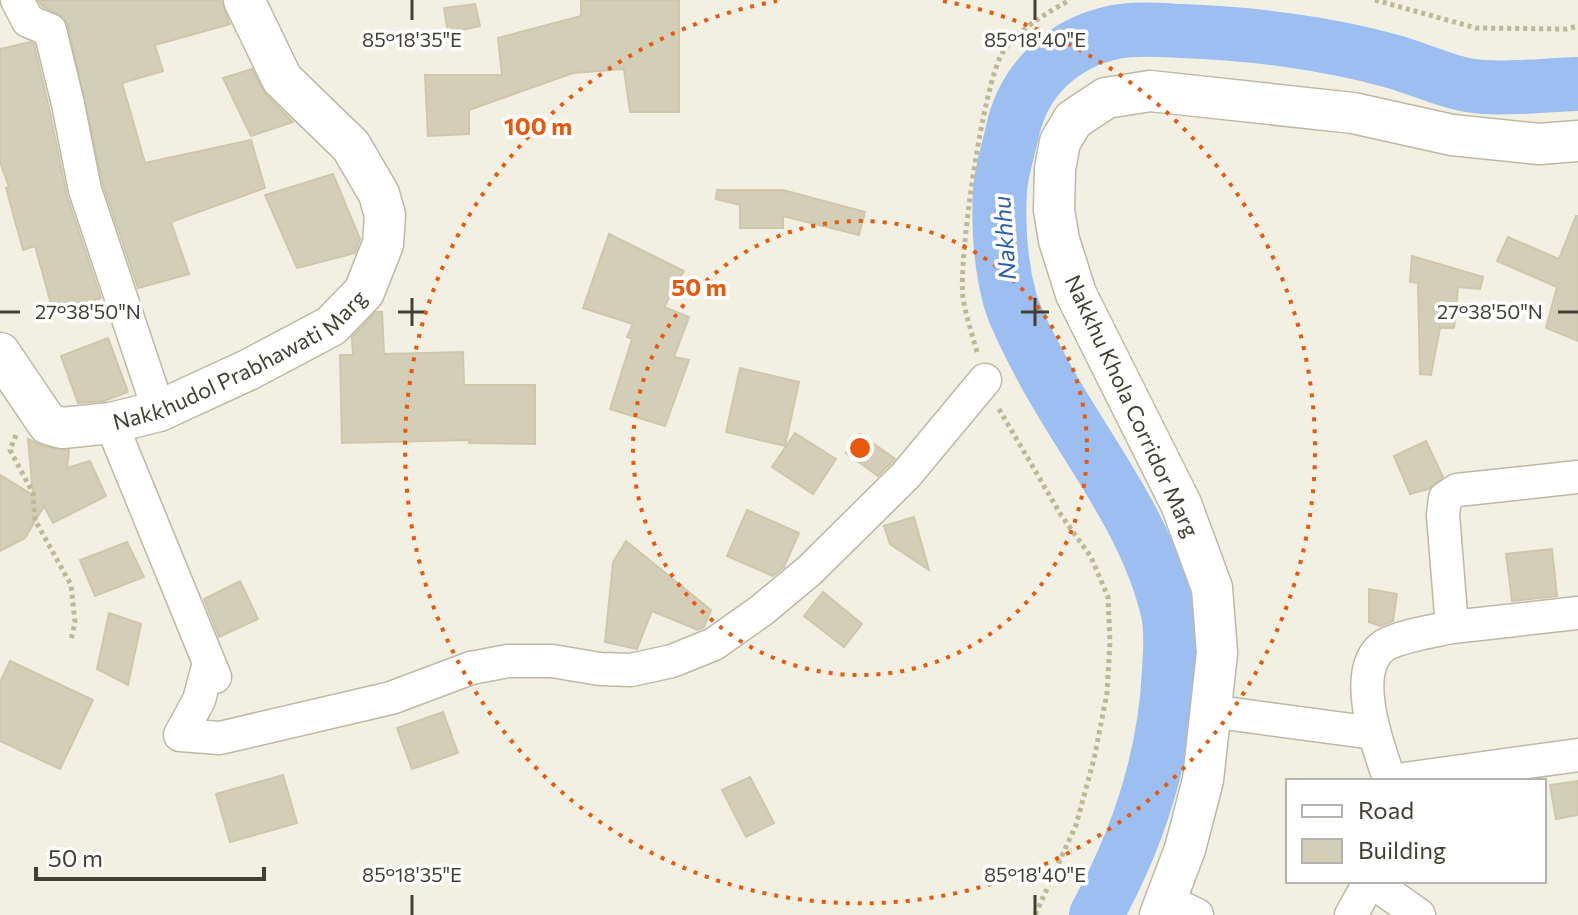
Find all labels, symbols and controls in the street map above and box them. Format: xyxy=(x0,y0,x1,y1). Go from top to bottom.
text: 85°18'35"E xyxy=(362,27,462,51)
text: 85°18'40"E xyxy=(984,27,1086,51)
text: 100 m xyxy=(504,111,572,140)
water label: Nakhhu xyxy=(986,195,1021,281)
street label: Nakkhu Khola Corridor Marg xyxy=(1060,270,1205,541)
text: 50 m xyxy=(671,272,727,301)
street label: Nakkhudol Prabhawati Marg xyxy=(110,284,372,435)
text: 27°38'50"N xyxy=(35,299,141,323)
text: 27°38'50"N xyxy=(1437,299,1543,323)
centre of rings xyxy=(846,434,874,462)
legend xyxy=(1286,779,1546,883)
text: Road xyxy=(1358,795,1414,824)
scale bar xyxy=(36,831,264,881)
text: Building xyxy=(1358,835,1446,864)
text: 50 m xyxy=(48,843,103,872)
text: 85°18'35"E xyxy=(362,862,462,886)
text: 85°18'40"E xyxy=(984,862,1086,886)

